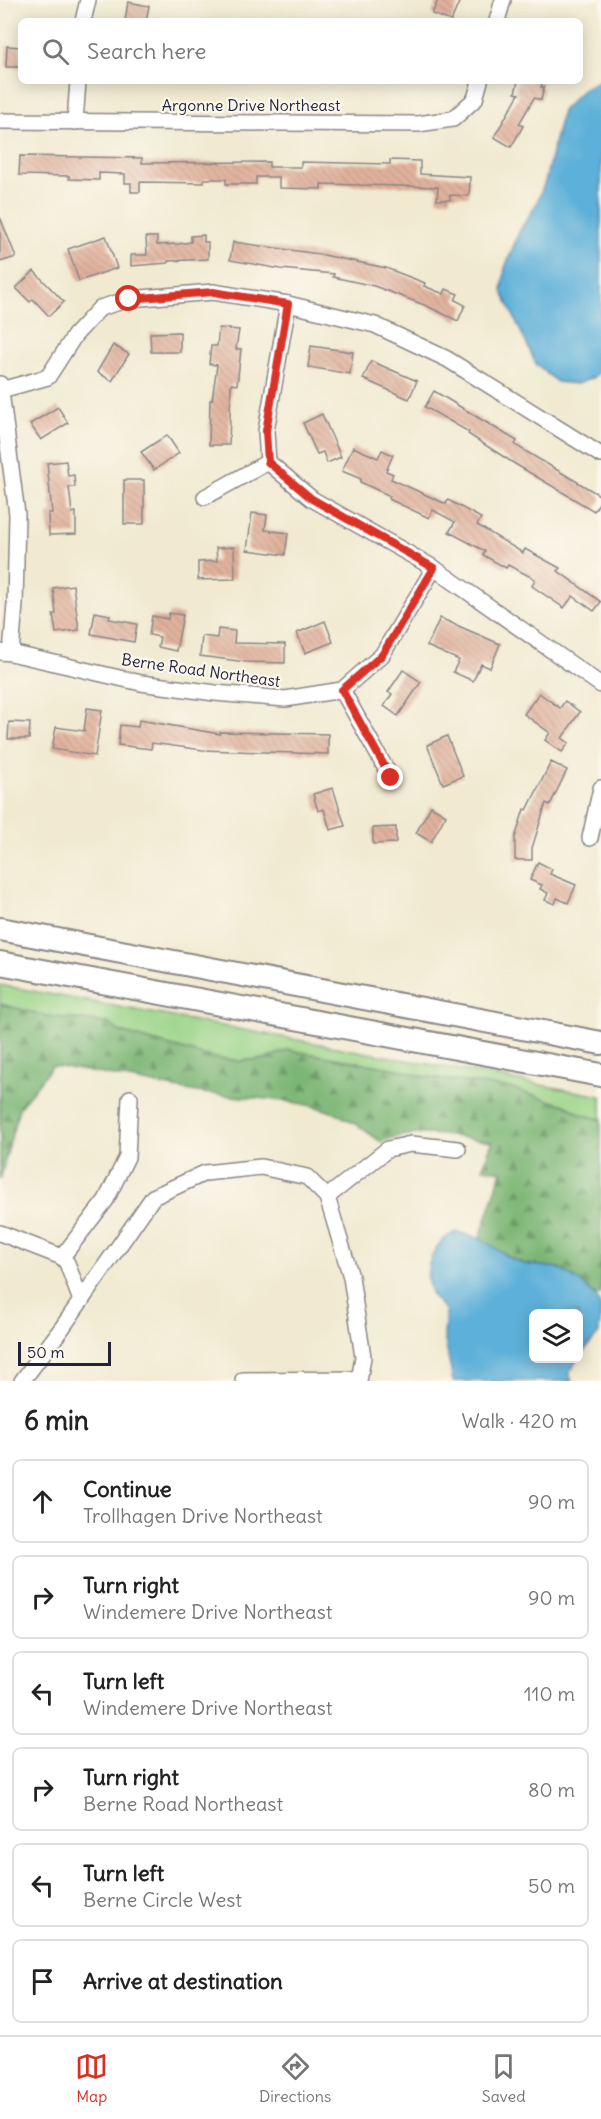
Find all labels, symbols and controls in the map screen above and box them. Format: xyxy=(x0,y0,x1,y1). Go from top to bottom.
search box xyxy=(18,18,583,84)
icon: search xyxy=(39,35,72,68)
text: Search here xyxy=(87,37,206,65)
street label: Argonne Drive Northeast xyxy=(162,95,341,115)
route start xyxy=(115,285,141,311)
street label: Berne Road Northeast xyxy=(120,649,282,691)
route end xyxy=(377,764,403,790)
map controls xyxy=(529,1309,583,1363)
button: layers xyxy=(529,1309,583,1363)
scale bar xyxy=(18,1339,111,1366)
text: 50 m xyxy=(27,1342,65,1362)
text: 6 min xyxy=(24,1404,89,1437)
text: Walk · 420 m xyxy=(461,1408,577,1433)
text: Continue xyxy=(83,1475,172,1503)
icon: ahead xyxy=(26,1485,59,1518)
text: 90 m xyxy=(528,1489,575,1514)
text: Trollhagen Drive Northeast xyxy=(83,1503,323,1528)
text: Turn right xyxy=(83,1571,179,1599)
icon: right xyxy=(26,1581,59,1614)
text: 90 m xyxy=(528,1585,575,1610)
text: Windemere Drive Northeast xyxy=(83,1599,333,1624)
text: Turn left xyxy=(83,1667,164,1695)
icon: left xyxy=(26,1677,59,1710)
text: 110 m xyxy=(524,1681,575,1706)
text: Windemere Drive Northeast xyxy=(83,1695,333,1720)
text: Turn right xyxy=(83,1763,179,1791)
icon: right xyxy=(26,1773,59,1806)
text: 80 m xyxy=(528,1777,575,1802)
text: Berne Road Northeast xyxy=(83,1791,283,1816)
text: Turn left xyxy=(83,1859,164,1887)
icon: left xyxy=(26,1869,59,1902)
text: 50 m xyxy=(528,1873,575,1898)
text: Berne Circle West xyxy=(83,1887,242,1912)
icon: arrive xyxy=(26,1965,59,1998)
text: Arrive at destination xyxy=(83,1967,283,1995)
tab: Map xyxy=(75,2050,108,2106)
tab: Directions xyxy=(259,2050,331,2106)
tab: Saved xyxy=(482,2050,526,2106)

